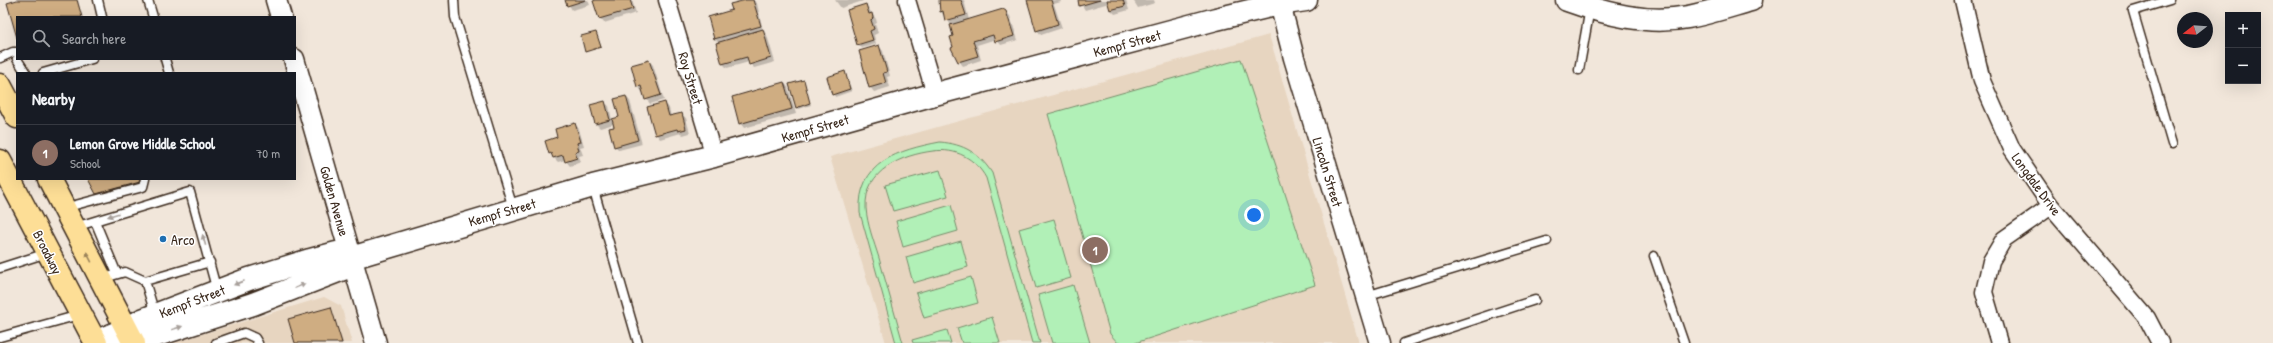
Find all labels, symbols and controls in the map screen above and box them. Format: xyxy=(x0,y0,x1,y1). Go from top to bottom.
north arrow xyxy=(2177,12,2213,48)
map controls xyxy=(2225,12,2261,84)
button: + xyxy=(2225,12,2261,48)
search box xyxy=(16,16,296,60)
street label: Kempf Street xyxy=(1091,25,1163,62)
icon: search xyxy=(30,27,52,49)
text: Search here xyxy=(62,28,126,49)
button: − xyxy=(2225,48,2261,84)
street label: Roy Street xyxy=(673,50,708,107)
text: Nearby xyxy=(32,87,75,110)
street label: Kempf Street xyxy=(779,109,851,148)
text: Lemon Grove Middle School xyxy=(70,133,215,154)
street label: Lincoln Street xyxy=(1308,135,1348,209)
text: 1 xyxy=(43,144,47,162)
text: 70 m xyxy=(256,144,280,162)
street label: Longdale Drive xyxy=(2007,149,2066,220)
text: School xyxy=(70,154,100,172)
street label: Golden Avenue xyxy=(316,164,354,239)
street label: Kempf Street xyxy=(466,193,538,232)
your location xyxy=(1244,205,1264,225)
one-way arrow xyxy=(107,212,119,218)
street label: Broadway xyxy=(28,227,67,278)
place label: Arco xyxy=(171,230,195,249)
marker: Arco xyxy=(158,234,168,244)
one-way arrow xyxy=(201,234,207,246)
pin: 1 xyxy=(1082,235,1108,265)
one-way arrow xyxy=(86,251,92,263)
street label: Kempf Street xyxy=(156,280,228,323)
one-way arrow xyxy=(233,280,245,286)
one-way arrow xyxy=(295,282,307,288)
one-way arrow xyxy=(172,325,184,331)

